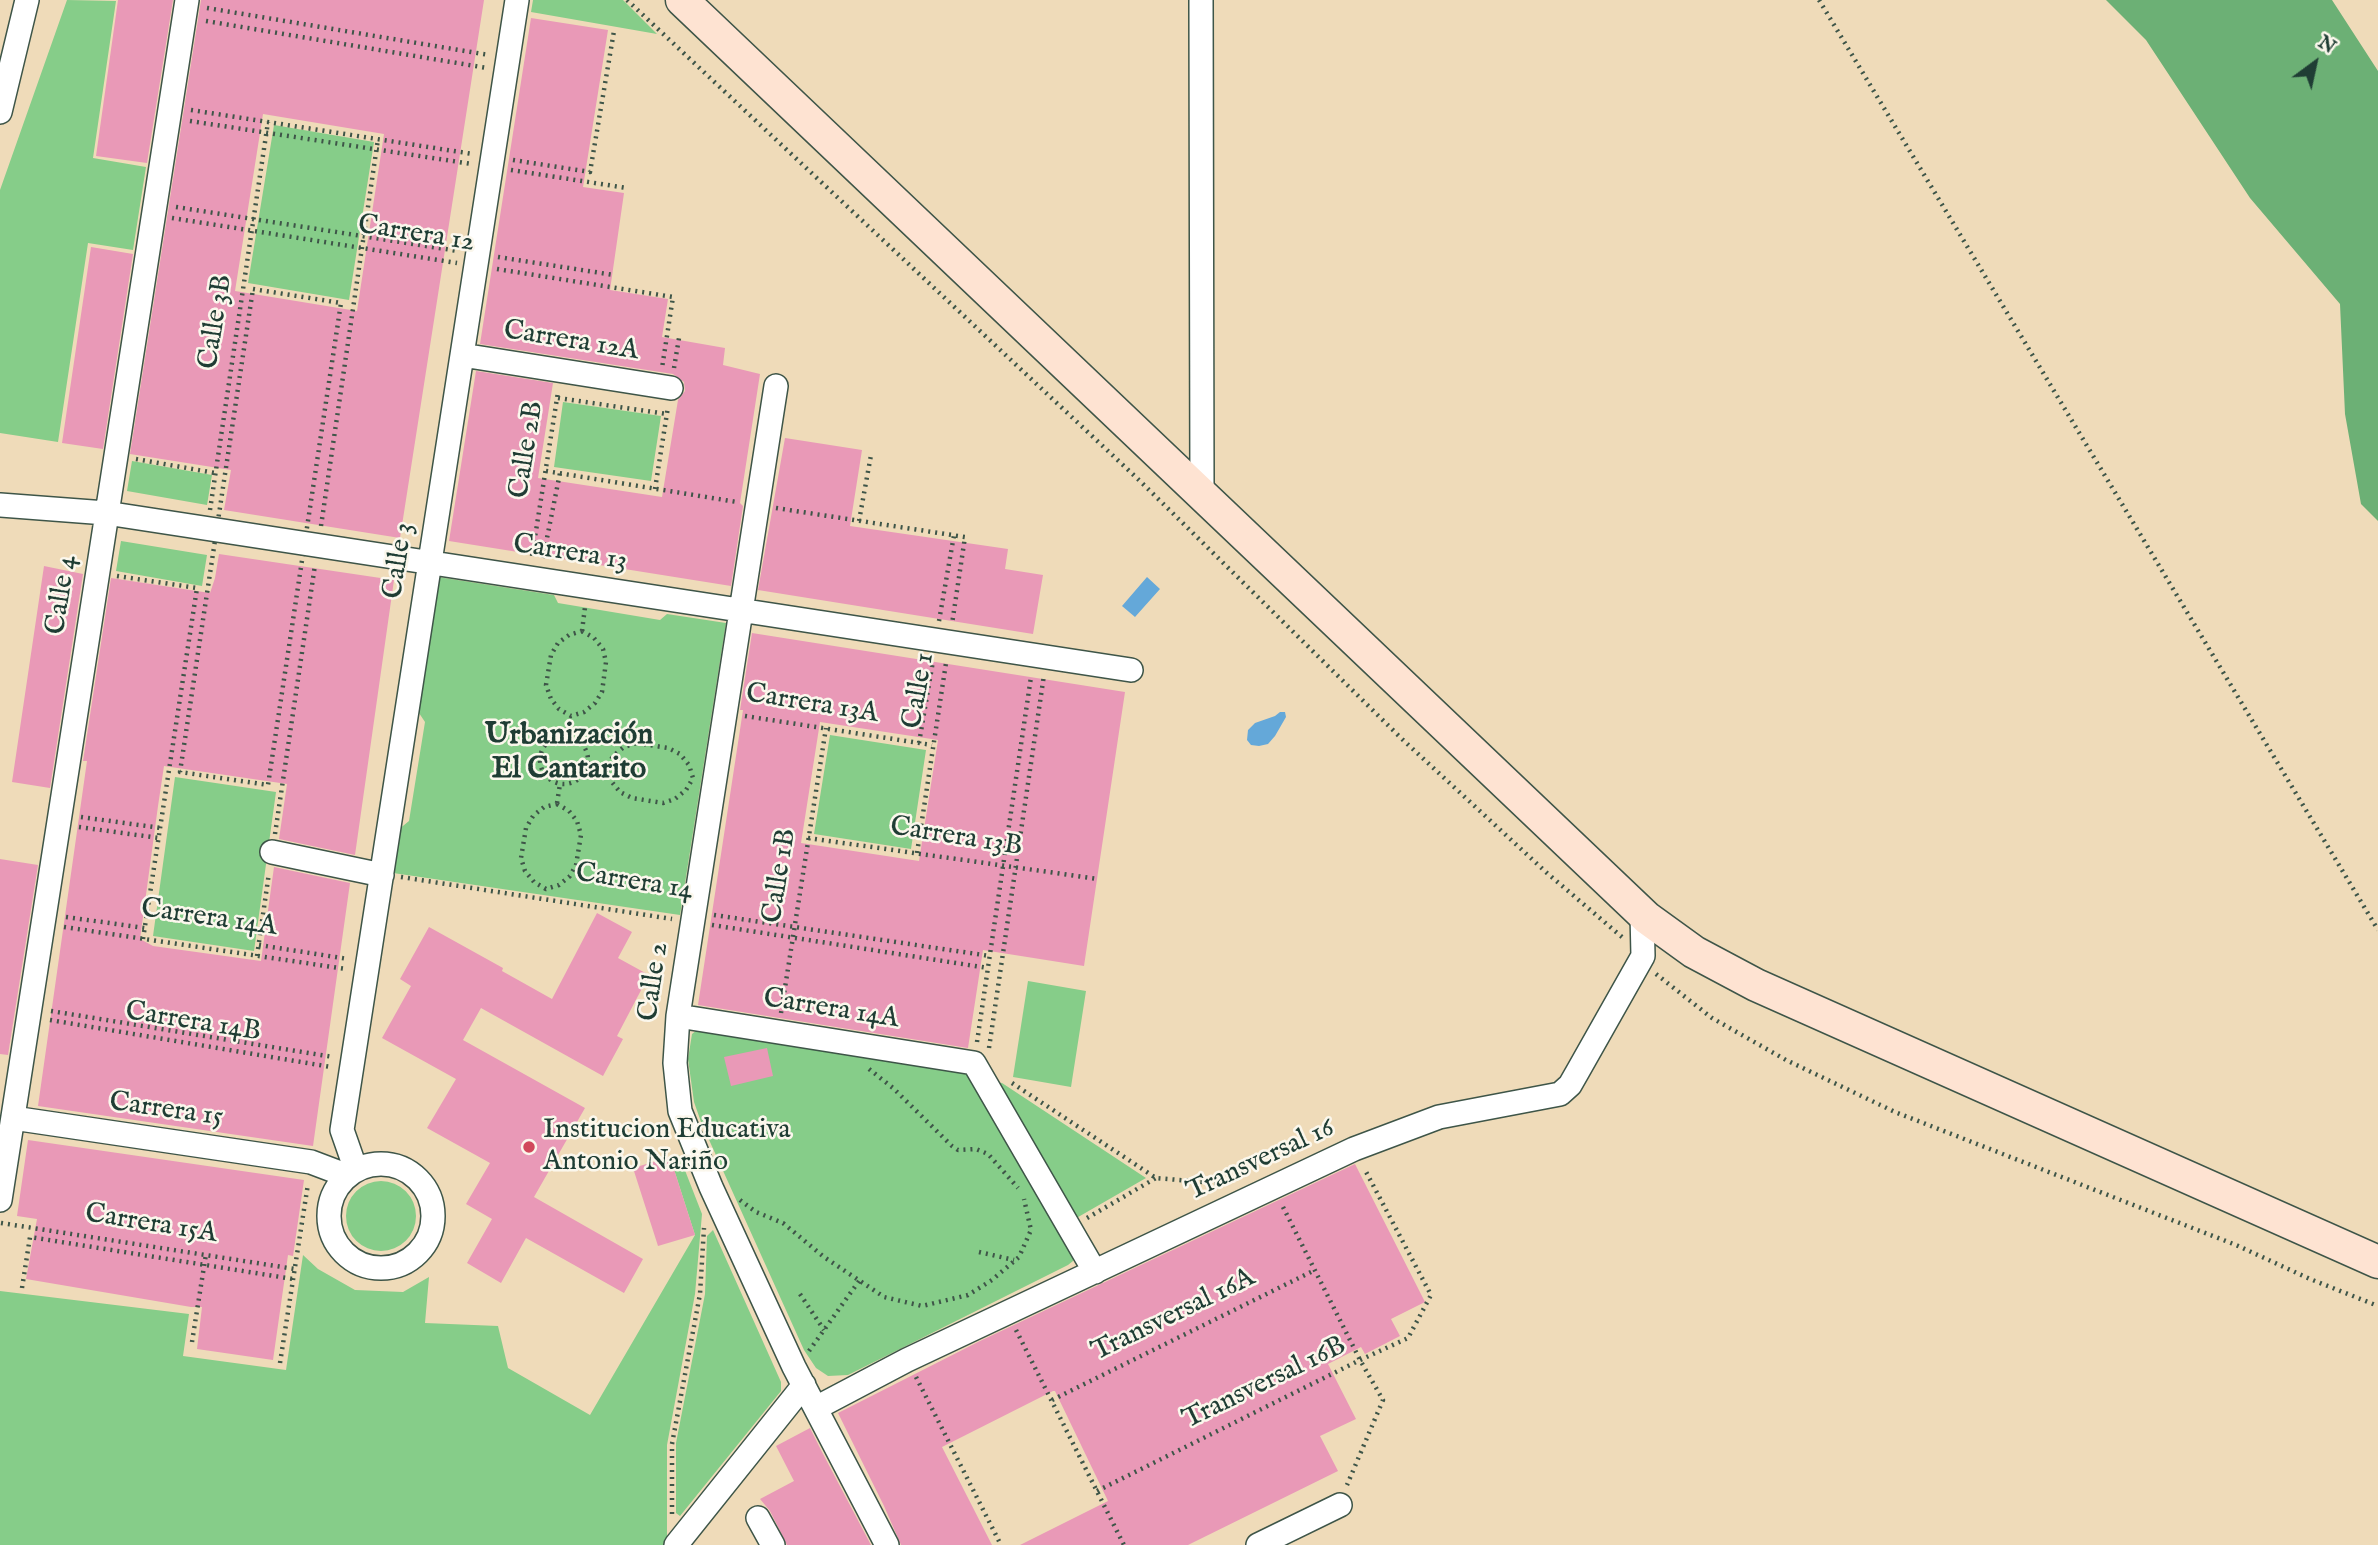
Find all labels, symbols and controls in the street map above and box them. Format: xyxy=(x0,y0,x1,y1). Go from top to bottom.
north arrow xyxy=(2280,28,2350,98)
text: N xyxy=(2313,31,2340,60)
street label: Carrera 12 xyxy=(355,209,477,261)
street label: Calle 3B xyxy=(193,272,241,372)
street label: Carrera 12A xyxy=(501,315,641,369)
street label: Calle 2B xyxy=(504,399,552,501)
street label: Calle 3 xyxy=(377,520,423,602)
street label: Carrera 13 xyxy=(511,528,629,580)
street label: Calle 4 xyxy=(40,553,86,637)
street label: Calle 1 xyxy=(897,650,943,732)
street label: Carrera 13A xyxy=(743,678,881,732)
district label: Urbanización El Cantarito xyxy=(485,719,653,790)
street label: Carrera 13B xyxy=(887,811,1025,865)
street label: Calle 1B xyxy=(757,826,805,926)
street label: Carrera 14 xyxy=(573,857,695,909)
street label: Carrera 14A xyxy=(139,893,279,945)
street label: Calle 2 xyxy=(633,940,677,1024)
street label: Carrera 14A xyxy=(761,983,901,1037)
street label: Carrera 14B xyxy=(123,996,263,1050)
street label: Carrera 15 xyxy=(107,1086,225,1136)
street label: Transversal 16 xyxy=(1182,1112,1340,1210)
place label: Institucion Educativa Antonio Nariño xyxy=(543,1114,791,1180)
marker: Institucion Educativa Antonio Nariño xyxy=(521,1139,537,1155)
street label: Carrera 15A xyxy=(82,1198,220,1252)
street label: Transversal 16A xyxy=(1087,1262,1261,1370)
street label: Transversal 16B xyxy=(1178,1330,1352,1438)

